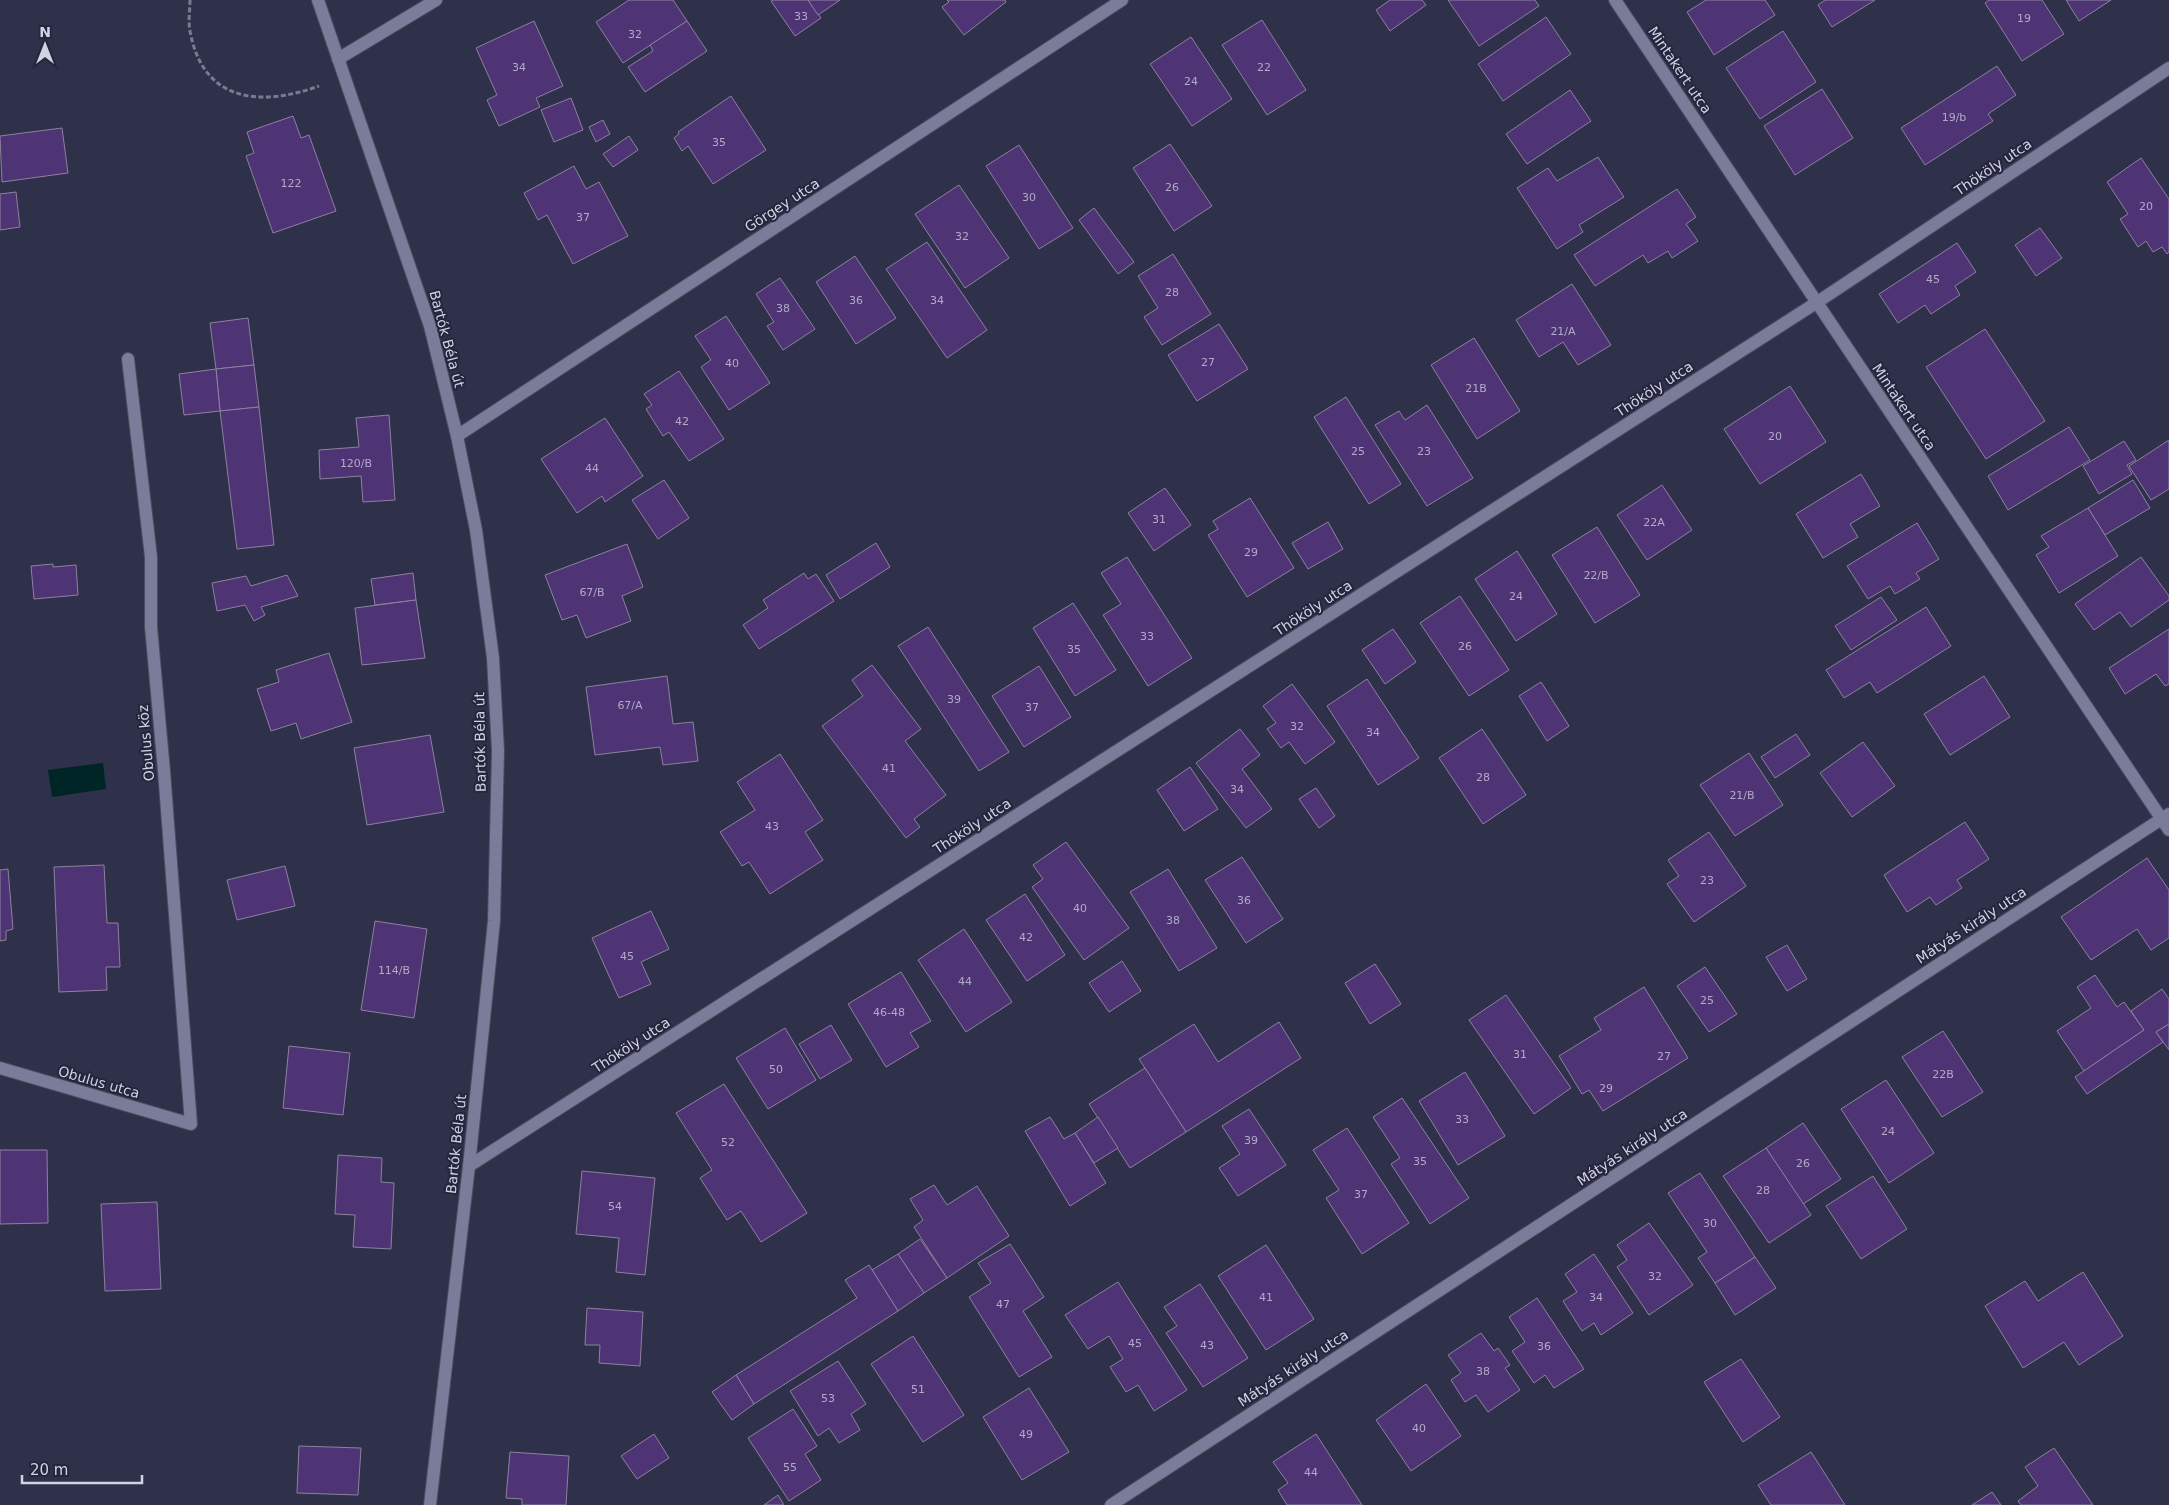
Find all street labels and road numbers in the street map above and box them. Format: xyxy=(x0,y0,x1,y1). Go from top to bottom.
street label: Mintakert utca xyxy=(1645,23,1715,117)
street label: Thököly utca xyxy=(1951,135,2035,199)
street label: Görgey utca xyxy=(742,175,822,235)
street label: Bartók Béla út xyxy=(426,289,468,390)
street label: Thököly utca xyxy=(1611,358,1696,421)
street label: Mintakert utca xyxy=(1869,360,1939,454)
street label: Thököly utca xyxy=(1270,577,1355,640)
street label: Bartók Béla út xyxy=(471,691,489,792)
street label: Obulus köz xyxy=(135,704,157,782)
street label: Thököly utca xyxy=(929,795,1014,858)
street label: Mátyás király utca xyxy=(1913,883,2029,967)
street label: Thököly utca xyxy=(588,1014,673,1077)
street label: Obulus utca xyxy=(56,1063,142,1101)
street label: Bartók Béla út xyxy=(443,1093,469,1195)
street label: Mátyás király utca xyxy=(1574,1105,1690,1189)
street label: Mátyás király utca xyxy=(1235,1326,1351,1410)

